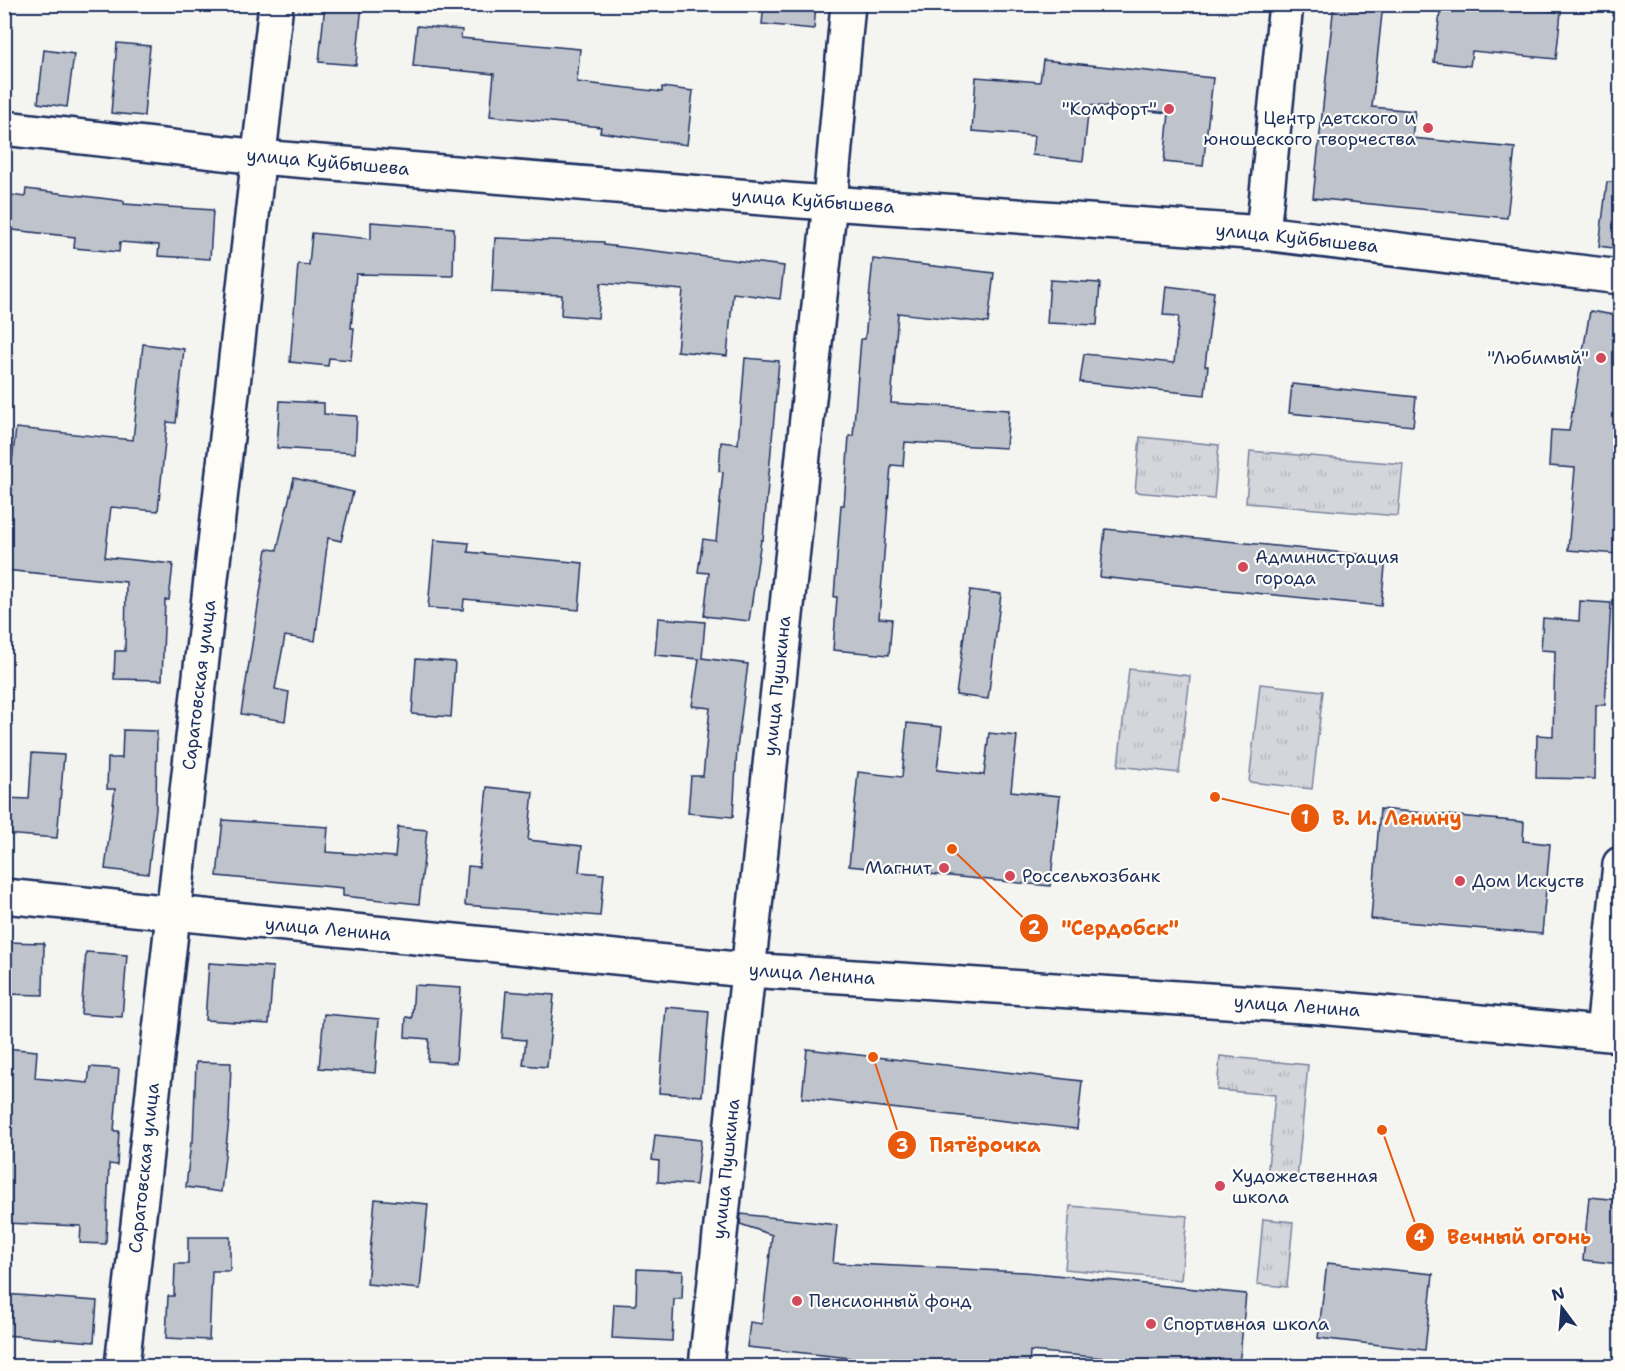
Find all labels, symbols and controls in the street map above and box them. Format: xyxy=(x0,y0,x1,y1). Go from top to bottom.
place label: "Комфорт" xyxy=(1062,97,1157,121)
marker: "Комфорт" xyxy=(1162,102,1176,116)
place label: Центр детского и юношеского творчества xyxy=(1203,106,1416,151)
marker: Центр детского и юношеского творчества xyxy=(1421,121,1435,135)
street label: улица Куйбышева xyxy=(245,143,411,181)
street label: улица Куйбышева xyxy=(731,183,895,219)
street label: улица Куйбышева xyxy=(1214,218,1380,258)
place label: "Любимый" xyxy=(1487,346,1589,370)
marker: "Любимый" xyxy=(1594,351,1608,365)
place label: Администрация города xyxy=(1255,545,1399,590)
marker: Администрация города xyxy=(1236,560,1250,574)
street label: Саратовская улица xyxy=(177,599,221,771)
street label: улица Пушкина xyxy=(758,614,796,758)
callout: В. И. Ленину xyxy=(1290,799,1473,837)
text: В. И. Ленину xyxy=(1332,805,1462,831)
text: 1 xyxy=(1301,806,1309,830)
place label: Магнит xyxy=(865,856,933,880)
marker: Магнит xyxy=(937,861,951,875)
place label: Россельхозбанк xyxy=(1022,864,1161,888)
marker: Россельхозбанк xyxy=(1003,869,1017,883)
place label: Дом Искуств xyxy=(1472,869,1584,893)
marker: Дом Искуств xyxy=(1453,874,1467,888)
callout: "Сердобск" xyxy=(1019,909,1191,947)
street label: улица Ленина xyxy=(264,912,392,946)
text: "Сердобск" xyxy=(1061,915,1179,941)
text: 2 xyxy=(1028,916,1041,940)
street label: улица Ленина xyxy=(748,958,876,990)
street label: улица Ленина xyxy=(1233,990,1361,1022)
street label: Саратовская улица xyxy=(123,1082,165,1254)
street label: улица Пушкина xyxy=(707,1097,745,1241)
callout: Пятёрочка xyxy=(887,1126,1053,1164)
text: Пятёрочка xyxy=(929,1132,1041,1158)
text: 3 xyxy=(896,1134,908,1158)
place label: Художественная школа xyxy=(1232,1164,1378,1209)
marker: Художественная школа xyxy=(1213,1179,1227,1193)
callout: Вечный огонь xyxy=(1405,1218,1603,1256)
text: Вечный огонь xyxy=(1447,1224,1591,1250)
text: 4 xyxy=(1414,1225,1427,1249)
north arrow xyxy=(1532,1278,1592,1338)
text: N xyxy=(1549,1282,1567,1306)
place label: Пенсионный фонд xyxy=(809,1289,972,1313)
marker: Пенсионный фонд xyxy=(790,1294,804,1308)
place label: Спортивная школа xyxy=(1163,1312,1329,1336)
marker: Спортивная школа xyxy=(1144,1317,1158,1331)

